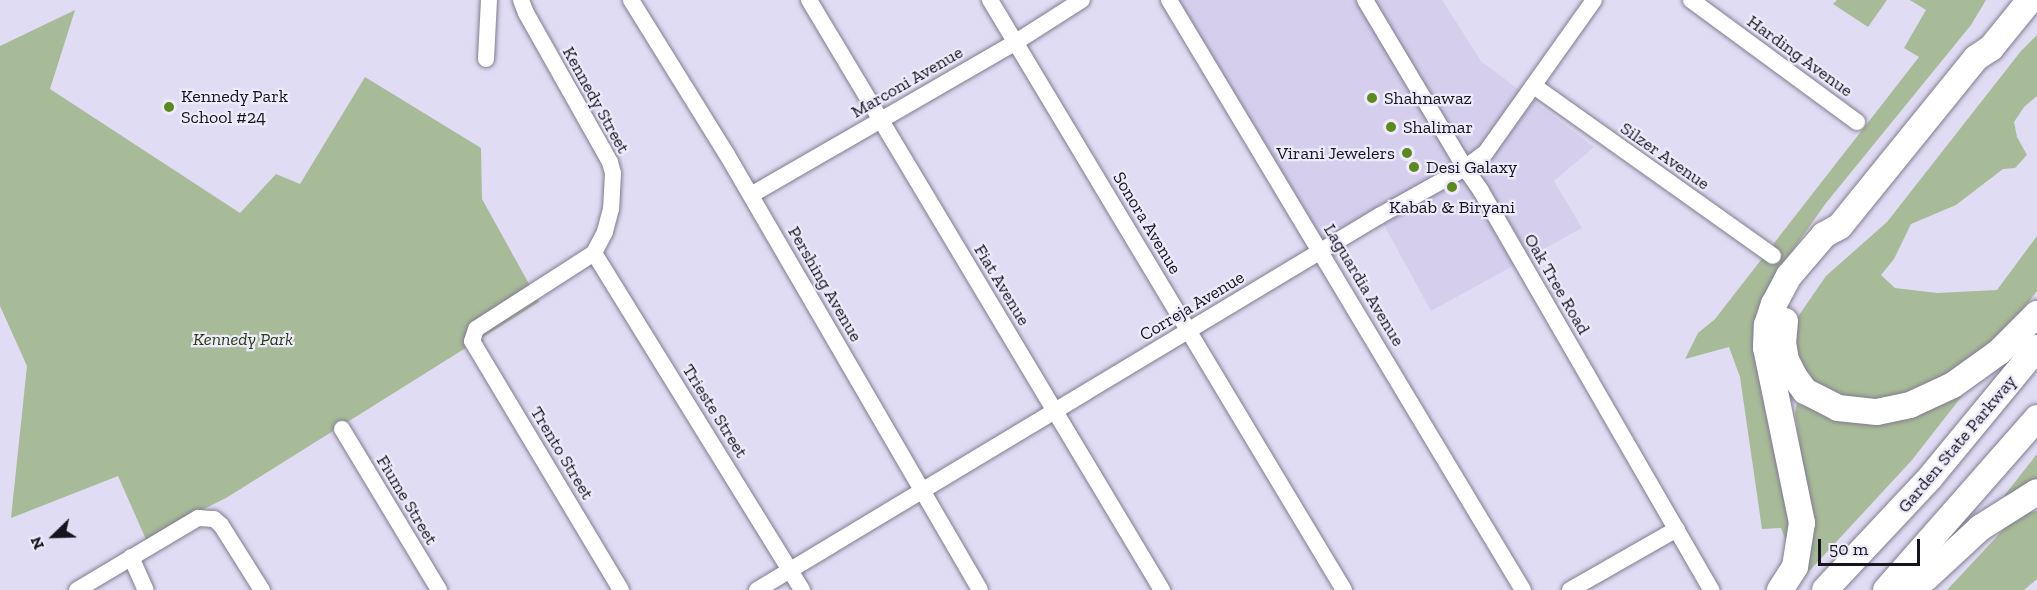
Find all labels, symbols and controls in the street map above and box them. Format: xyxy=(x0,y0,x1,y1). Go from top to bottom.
street label: Harding Avenue xyxy=(1743,10,1857,102)
street label: Marconi Avenue xyxy=(847,41,967,123)
street label: Kennedy Street xyxy=(558,43,634,157)
place label: Kennedy Park School #24 xyxy=(181,86,288,128)
place label: Shahnawaz xyxy=(1384,87,1472,109)
marker: Shahnawaz xyxy=(1365,91,1379,105)
marker: Kennedy Park School #24 xyxy=(162,100,176,114)
place label: Shalimar xyxy=(1403,116,1473,138)
street label: Silzer Avenue xyxy=(1616,117,1714,195)
marker: Shalimar xyxy=(1384,120,1398,134)
place label: Virani Jewelers xyxy=(1276,142,1395,164)
marker: Virani Jewelers xyxy=(1400,146,1414,160)
place label: Desi Galaxy xyxy=(1426,156,1517,178)
marker: Desi Galaxy xyxy=(1407,160,1421,174)
street label: Sonora Avenue xyxy=(1108,168,1186,278)
marker: Kabab & Biryani xyxy=(1445,180,1459,194)
place label: Kabab & Biryani xyxy=(1389,196,1515,218)
street label: Laguardia Avenue xyxy=(1319,220,1409,350)
street label: Pershing Avenue xyxy=(783,222,867,346)
street label: Oak Tree Road xyxy=(1519,230,1595,338)
street label: Fiat Avenue xyxy=(969,240,1035,330)
street label: Correja Avenue xyxy=(1136,266,1248,346)
park label: Kennedy Park xyxy=(193,328,293,350)
street label: Trieste Street xyxy=(678,360,752,462)
street label: Garden State Parkway xyxy=(1893,371,2021,517)
street label: Trento Street xyxy=(526,403,598,503)
street label: Fiume Street xyxy=(372,451,442,549)
north arrow xyxy=(24,506,84,566)
scale bar xyxy=(1821,527,1923,565)
text: N xyxy=(26,534,48,553)
text: 50 m xyxy=(1829,538,1868,560)

